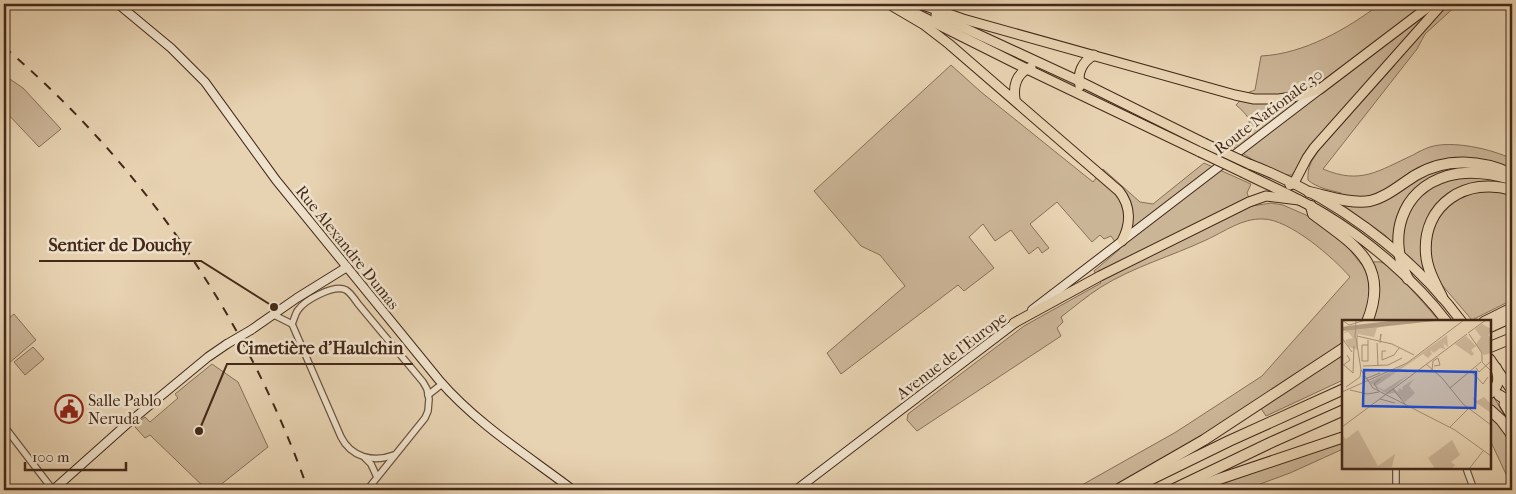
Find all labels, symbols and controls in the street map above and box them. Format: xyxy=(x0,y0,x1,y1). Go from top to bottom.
street label: Route Nationale 30 xyxy=(1210,64,1326,158)
street label: Rue Alexandre Dumas xyxy=(292,182,403,313)
callout: Sentier de Douchy xyxy=(39,228,201,261)
text: Sentier de Douchy xyxy=(49,235,193,256)
street label: Avenue de l'Europe xyxy=(892,308,1010,404)
inset map xyxy=(1342,320,1491,469)
callout: Cimetière d'Haulchin xyxy=(227,331,413,364)
text: Cimetière d'Haulchin xyxy=(237,338,404,359)
place label: Salle Pablo Neruda xyxy=(88,391,161,428)
public building icon: Salle Pablo Neruda xyxy=(54,394,84,424)
scale bar xyxy=(25,439,126,471)
text: 100 m xyxy=(32,448,70,466)

